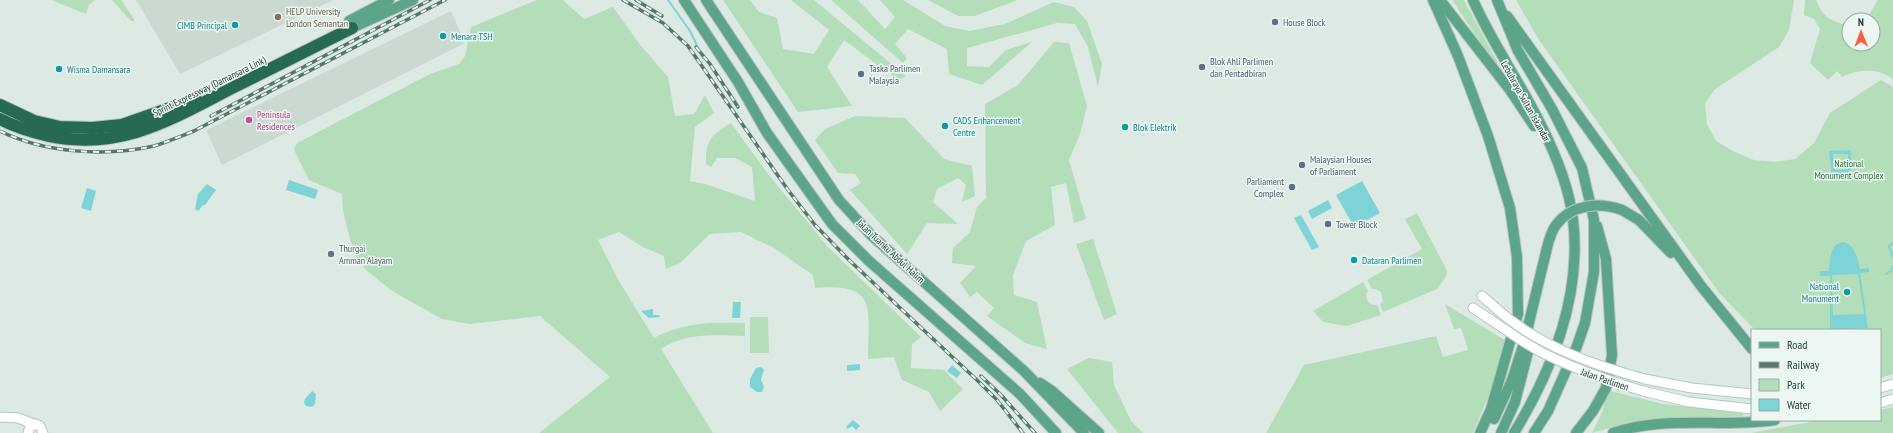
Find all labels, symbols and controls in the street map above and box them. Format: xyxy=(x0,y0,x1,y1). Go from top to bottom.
place label: HELP University London Semantan xyxy=(286,5,348,30)
marker: HELP University London Semantan xyxy=(273,12,283,22)
north arrow xyxy=(1841,12,1881,52)
text: N xyxy=(1858,15,1864,29)
place label: House Block xyxy=(1283,16,1326,29)
marker: House Block xyxy=(1270,17,1280,27)
place label: CIMB Principal xyxy=(177,19,228,32)
marker: CIMB Principal xyxy=(230,20,240,30)
place label: Menara TSH xyxy=(451,30,493,43)
marker: Menara TSH xyxy=(438,31,448,41)
street label: Sprint Expressway (Damansara Link) xyxy=(150,53,269,120)
place label: Blok Ahli Parlimen dan Pentadbiran xyxy=(1210,55,1273,80)
street label: Lebuhraya Sultan Iskandar xyxy=(1498,58,1553,144)
place label: Taska Parlimen Malaysia xyxy=(869,62,921,87)
marker: Blok Ahli Parlimen dan Pentadbiran xyxy=(1197,62,1207,72)
place label: Wisma Damansara xyxy=(67,63,130,76)
marker: Wisma Damansara xyxy=(54,64,64,74)
marker: Taska Parlimen Malaysia xyxy=(856,69,866,79)
place label: Peninsula Residences xyxy=(257,108,295,133)
place label: CADS Enhancement Centre xyxy=(953,114,1021,139)
marker: Peninsula Residences xyxy=(244,115,254,125)
marker: CADS Enhancement Centre xyxy=(940,121,950,131)
place label: Blok Elektrik xyxy=(1133,121,1176,134)
marker: Blok Elektrik xyxy=(1120,122,1130,132)
place label: Malaysian Houses of Parliament xyxy=(1310,153,1372,178)
park label: National Monument Complex xyxy=(1814,157,1884,182)
marker: Malaysian Houses of Parliament xyxy=(1297,160,1307,170)
place label: Parliament Complex xyxy=(1247,175,1284,200)
marker: Parliament Complex xyxy=(1287,182,1297,192)
street label: Jalan Tuanku Abdul Halim xyxy=(853,216,927,286)
place label: Tower Block xyxy=(1336,218,1377,231)
marker: Tower Block xyxy=(1323,219,1333,229)
place label: Thurgai Amman Alayam xyxy=(339,242,392,267)
marker: Thurgai Amman Alayam xyxy=(326,249,336,259)
place label: Dataran Parlimen xyxy=(1362,254,1422,267)
marker: Dataran Parlimen xyxy=(1349,255,1359,265)
place label: National Monument xyxy=(1802,280,1840,305)
marker: National Monument xyxy=(1842,287,1852,297)
legend xyxy=(1751,329,1881,421)
text: Road xyxy=(1787,337,1807,352)
text: Railway xyxy=(1787,357,1820,372)
street label: Jalan Parlimen xyxy=(1578,365,1630,394)
text: Park xyxy=(1787,377,1805,392)
text: Water xyxy=(1787,397,1812,412)

